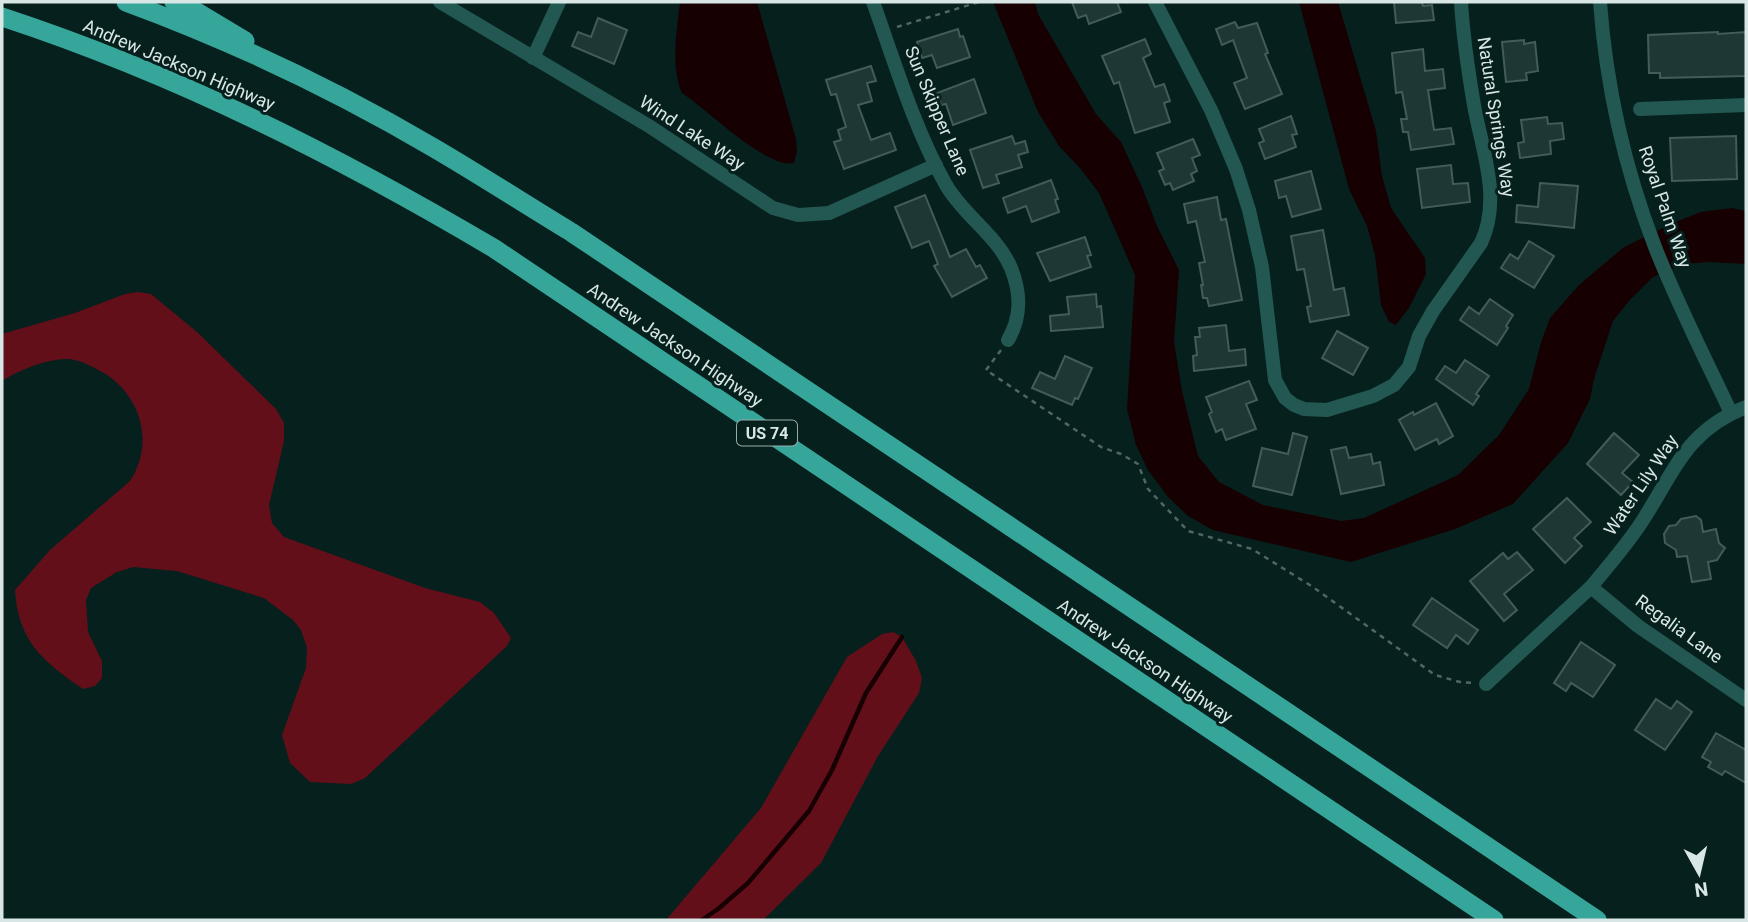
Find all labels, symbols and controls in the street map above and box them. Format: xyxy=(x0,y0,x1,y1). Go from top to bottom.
street label: Andrew Jackson Highway xyxy=(80,15,279,115)
street label: Natural Springs Way xyxy=(1473,35,1520,199)
street label: Sun Skipper Lane xyxy=(901,43,974,179)
street label: Wind Lake Way xyxy=(636,91,749,175)
street label: Royal Palm Way xyxy=(1635,143,1696,271)
street label: Andrew Jackson Highway xyxy=(584,278,767,411)
road number: US 74 xyxy=(737,420,797,446)
street label: Water Lily Way xyxy=(1599,430,1682,539)
street label: Regalia Lane xyxy=(1632,590,1727,667)
street label: Andrew Jackson Highway xyxy=(1054,594,1237,727)
north arrow xyxy=(1664,838,1734,908)
text: N xyxy=(1693,877,1710,902)

